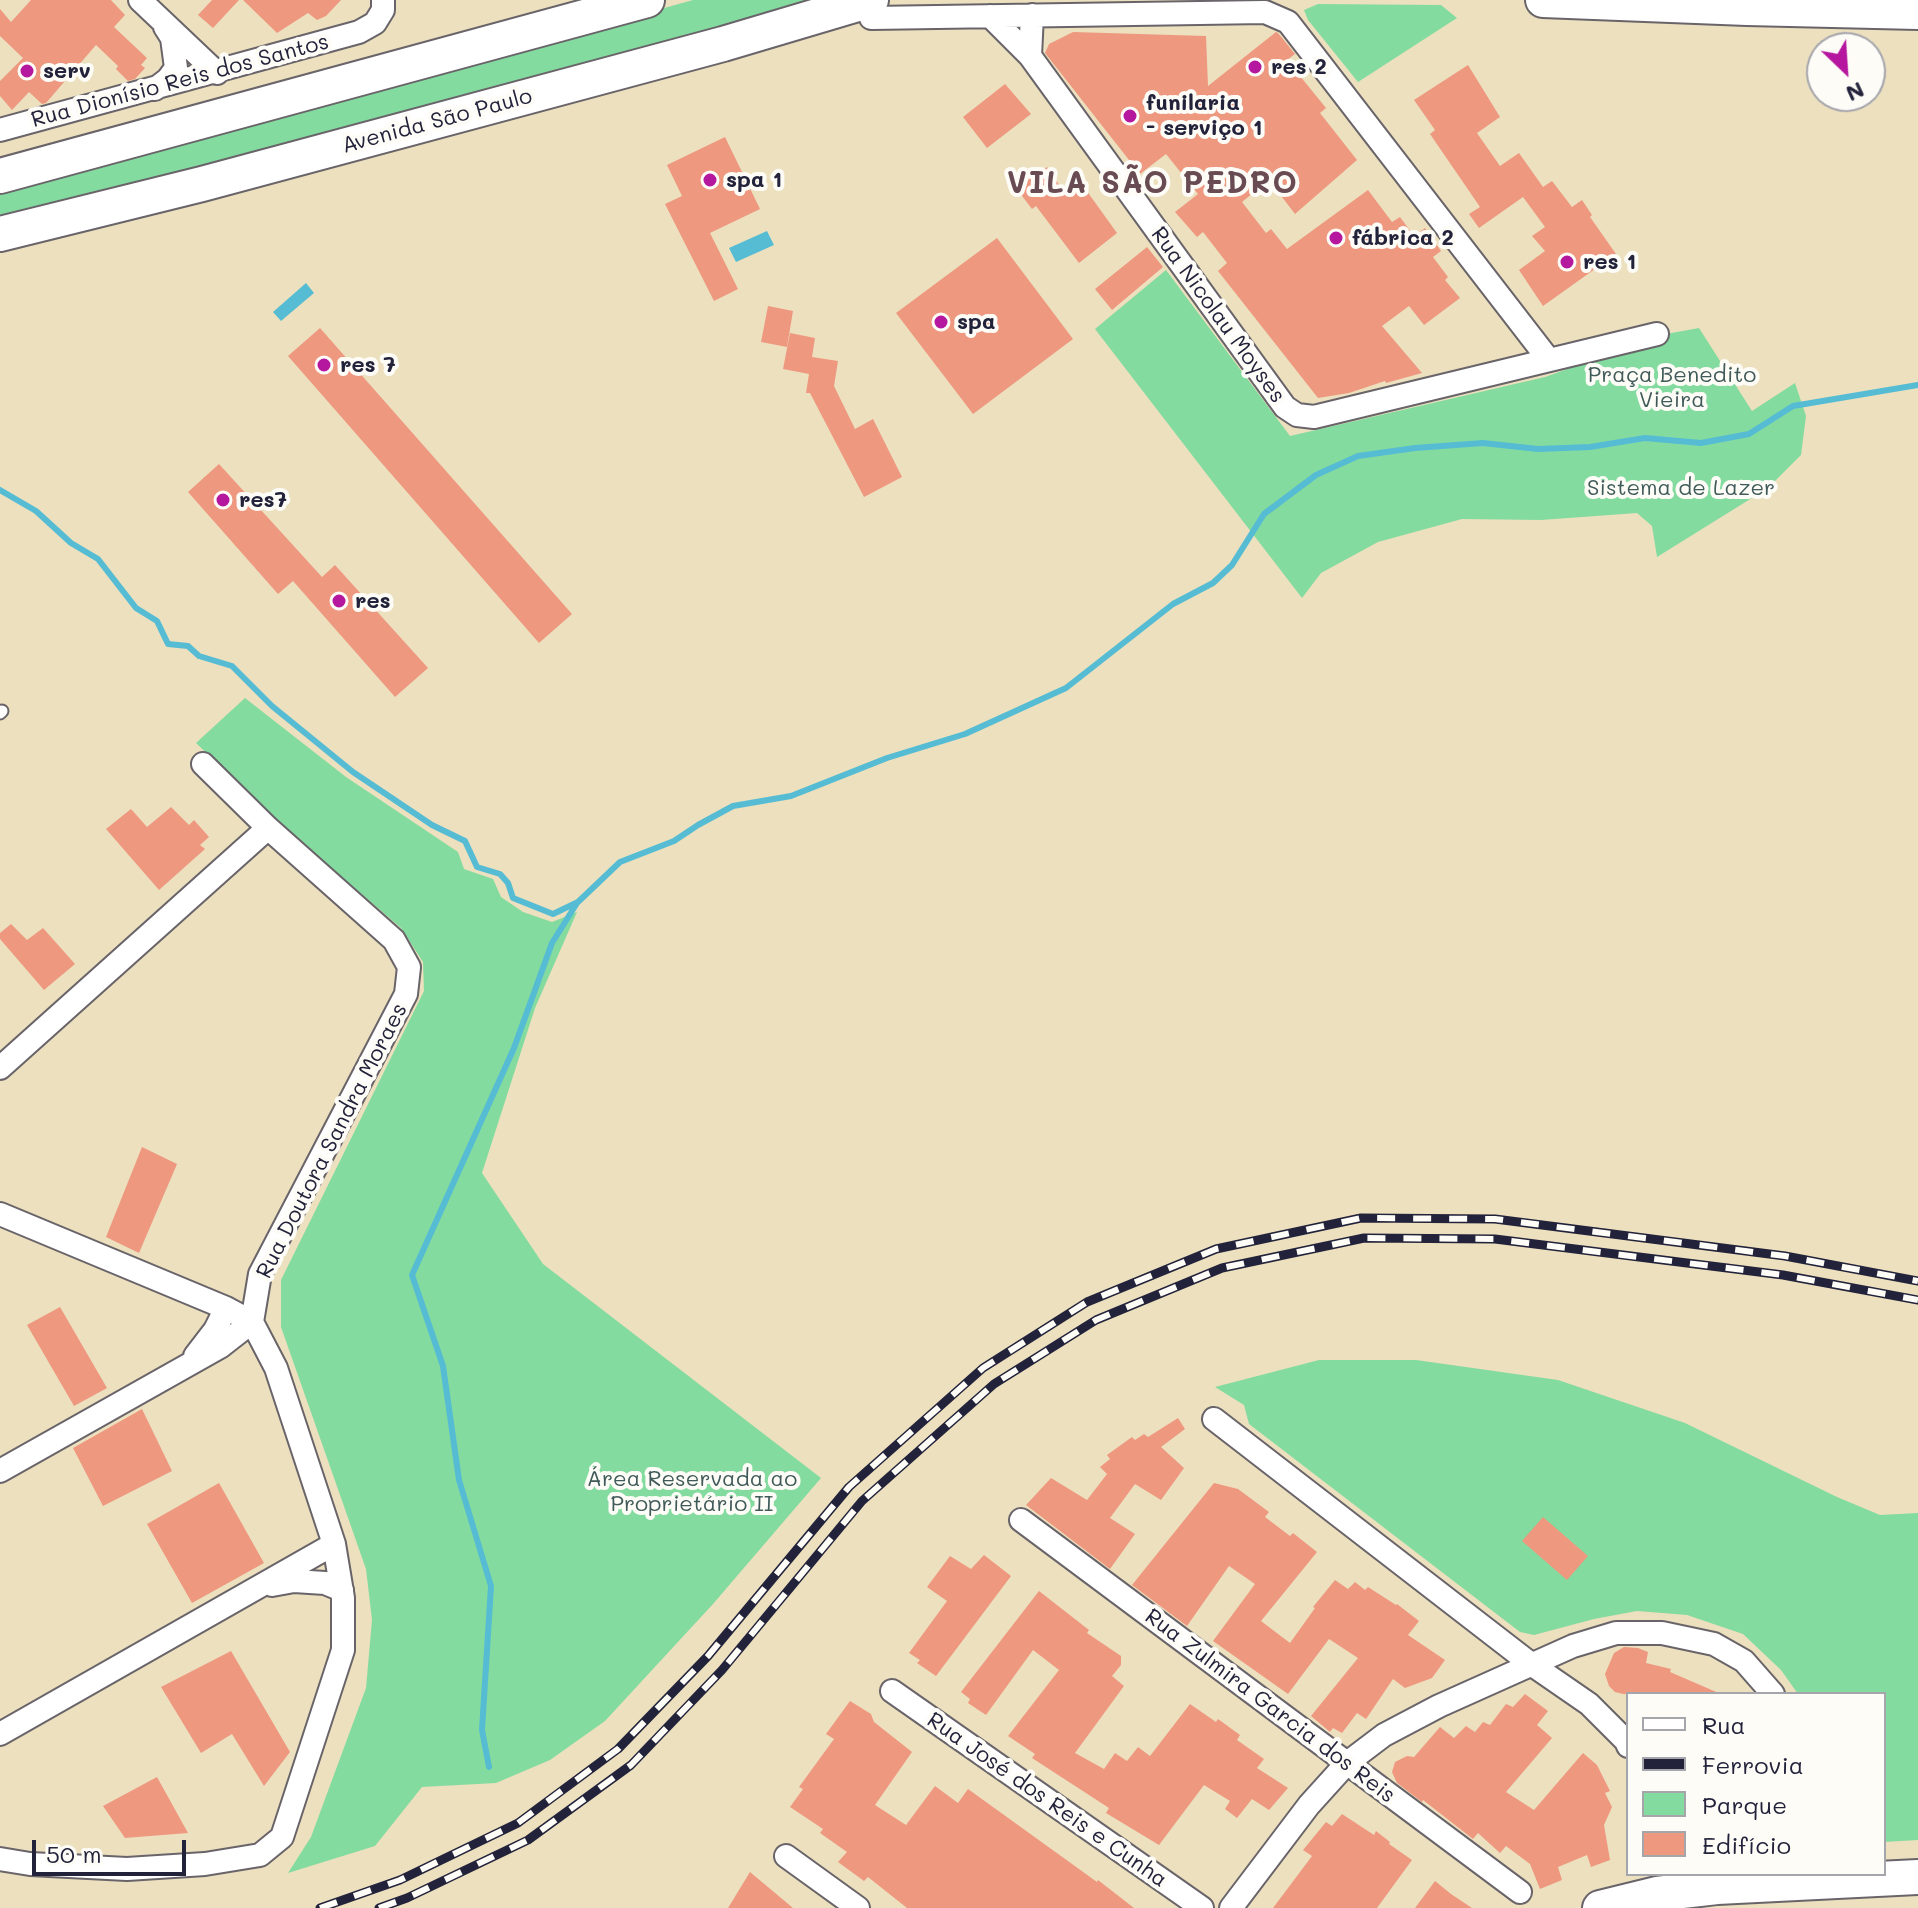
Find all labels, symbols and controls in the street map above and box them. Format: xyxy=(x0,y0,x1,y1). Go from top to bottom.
street label: Rua Dionísio Reis dos Santos xyxy=(28,29,332,133)
north arrow xyxy=(1806,32,1886,112)
place label: res 2 xyxy=(1271,54,1327,80)
place label: serv xyxy=(43,58,91,84)
marker: res 2 xyxy=(1246,58,1264,76)
marker: serv xyxy=(18,62,36,80)
text: N xyxy=(1842,76,1869,109)
street label: Avenida São Paulo xyxy=(339,83,535,159)
place label: funilaria - serviço 1 xyxy=(1146,90,1262,142)
marker: funilaria - serviço 1 xyxy=(1121,107,1139,125)
district label: VILA SÃO PEDRO xyxy=(1007,166,1299,202)
place label: spa 1 xyxy=(726,167,782,193)
marker: spa 1 xyxy=(701,171,719,189)
street label: Rua Nicolau Moyses xyxy=(1145,222,1291,408)
place label: fábrica 2 xyxy=(1352,225,1454,251)
marker: fábrica 2 xyxy=(1327,229,1345,247)
place label: res 1 xyxy=(1583,249,1636,275)
marker: res 1 xyxy=(1558,253,1576,271)
place label: spa xyxy=(957,309,995,335)
marker: spa xyxy=(932,313,950,331)
place label: res 7 xyxy=(340,352,396,378)
marker: res 7 xyxy=(315,356,333,374)
park label: Praça Benedito Vieira xyxy=(1588,362,1756,414)
park label: Sistema de Lazer xyxy=(1587,475,1775,501)
place label: res7 xyxy=(239,487,287,513)
marker: res7 xyxy=(214,491,232,509)
place label: res xyxy=(355,588,391,614)
marker: res xyxy=(330,592,348,610)
street label: Rua Doutora Sandra Moraes xyxy=(251,999,413,1283)
park label: Área Reservada ao Proprietário II xyxy=(587,1466,797,1518)
street label: Rua Zulmira Garcia dos Reis xyxy=(1140,1603,1400,1809)
legend xyxy=(1626,1692,1886,1876)
street label: Rua José dos Reis e Cunha xyxy=(922,1707,1172,1893)
text: Rua xyxy=(1702,1709,1745,1740)
text: Ferrovia xyxy=(1702,1749,1804,1780)
text: Parque xyxy=(1702,1789,1787,1820)
scale bar xyxy=(36,1824,190,1874)
text: Edifício xyxy=(1702,1829,1791,1860)
text: 50 m xyxy=(46,1838,102,1869)

